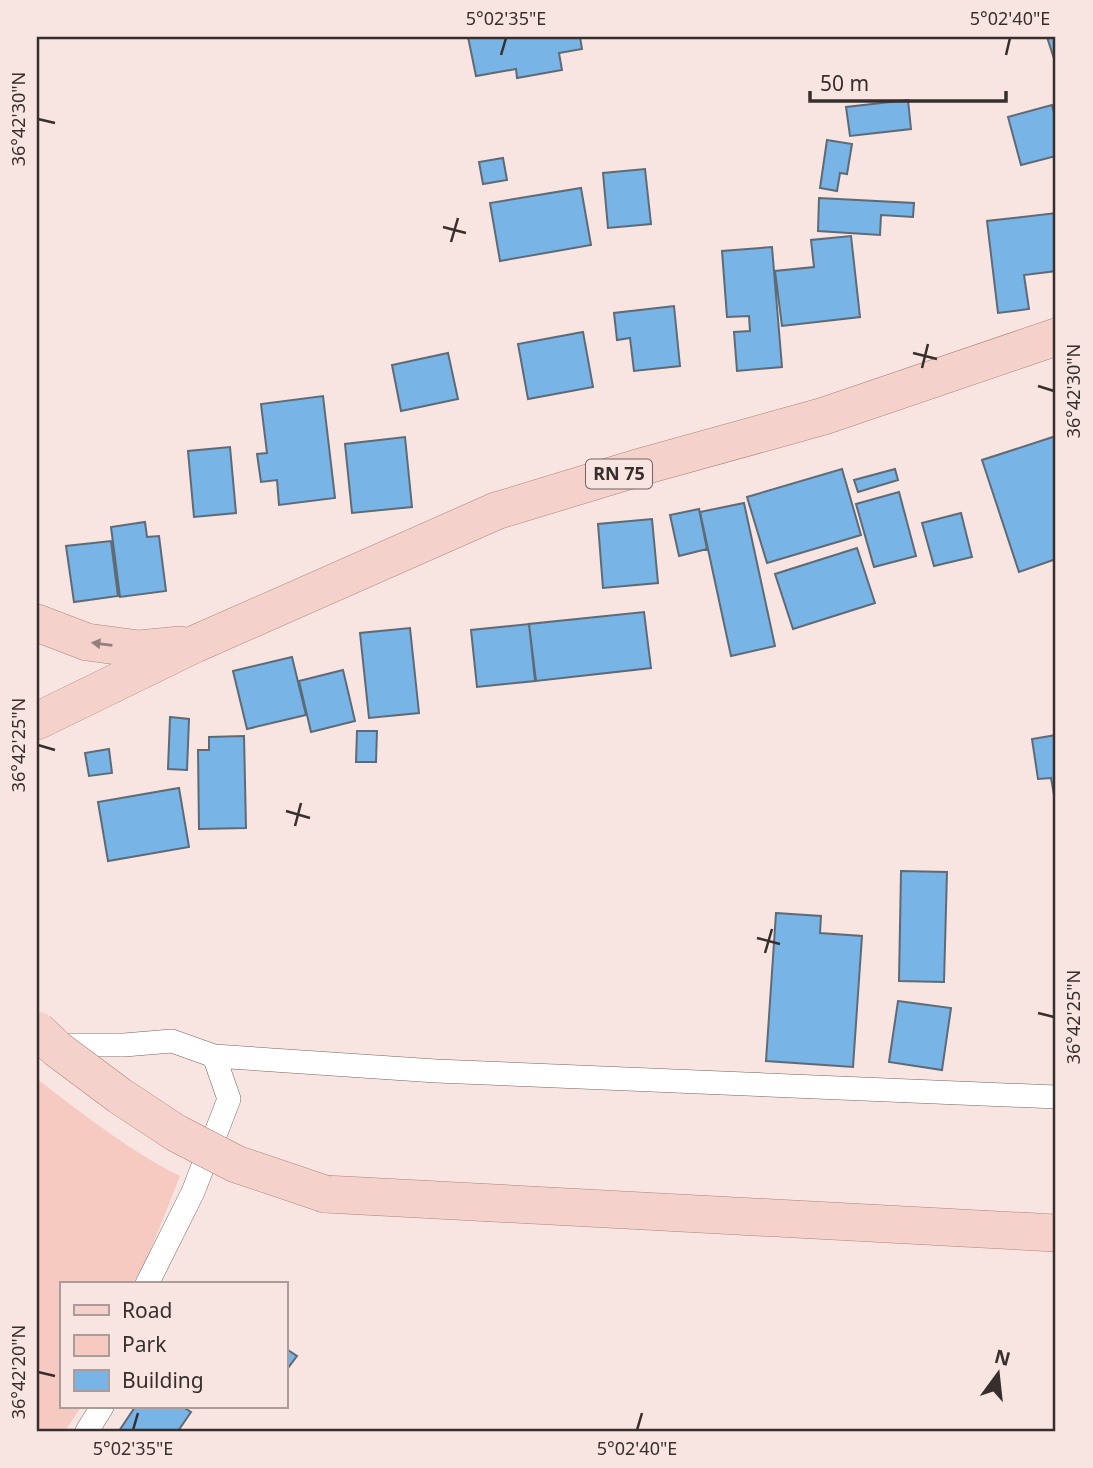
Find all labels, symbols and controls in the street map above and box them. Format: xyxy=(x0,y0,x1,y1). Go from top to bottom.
text: 5°02'35"E xyxy=(466,6,546,30)
text: 5°02'40"E xyxy=(970,6,1050,30)
scale bar xyxy=(810,60,1006,104)
text: 50 m xyxy=(820,69,869,97)
text: 36°42'30"N xyxy=(6,72,30,166)
text: 36°42'30"N xyxy=(1061,344,1085,438)
road number: RN 75 xyxy=(586,460,652,488)
one-way arrow xyxy=(91,638,113,649)
text: 36°42'25"N xyxy=(6,698,30,792)
text: 36°42'25"N xyxy=(1061,970,1085,1064)
legend xyxy=(60,1282,287,1408)
text: Road xyxy=(122,1296,172,1324)
text: 36°42'20"N xyxy=(6,1325,30,1419)
text: Park xyxy=(122,1330,167,1358)
north arrow xyxy=(964,1338,1034,1408)
text: N xyxy=(992,1343,1013,1372)
text: Building xyxy=(122,1366,204,1394)
text: 5°02'35"E xyxy=(93,1436,173,1460)
text: 5°02'40"E xyxy=(597,1436,677,1460)

